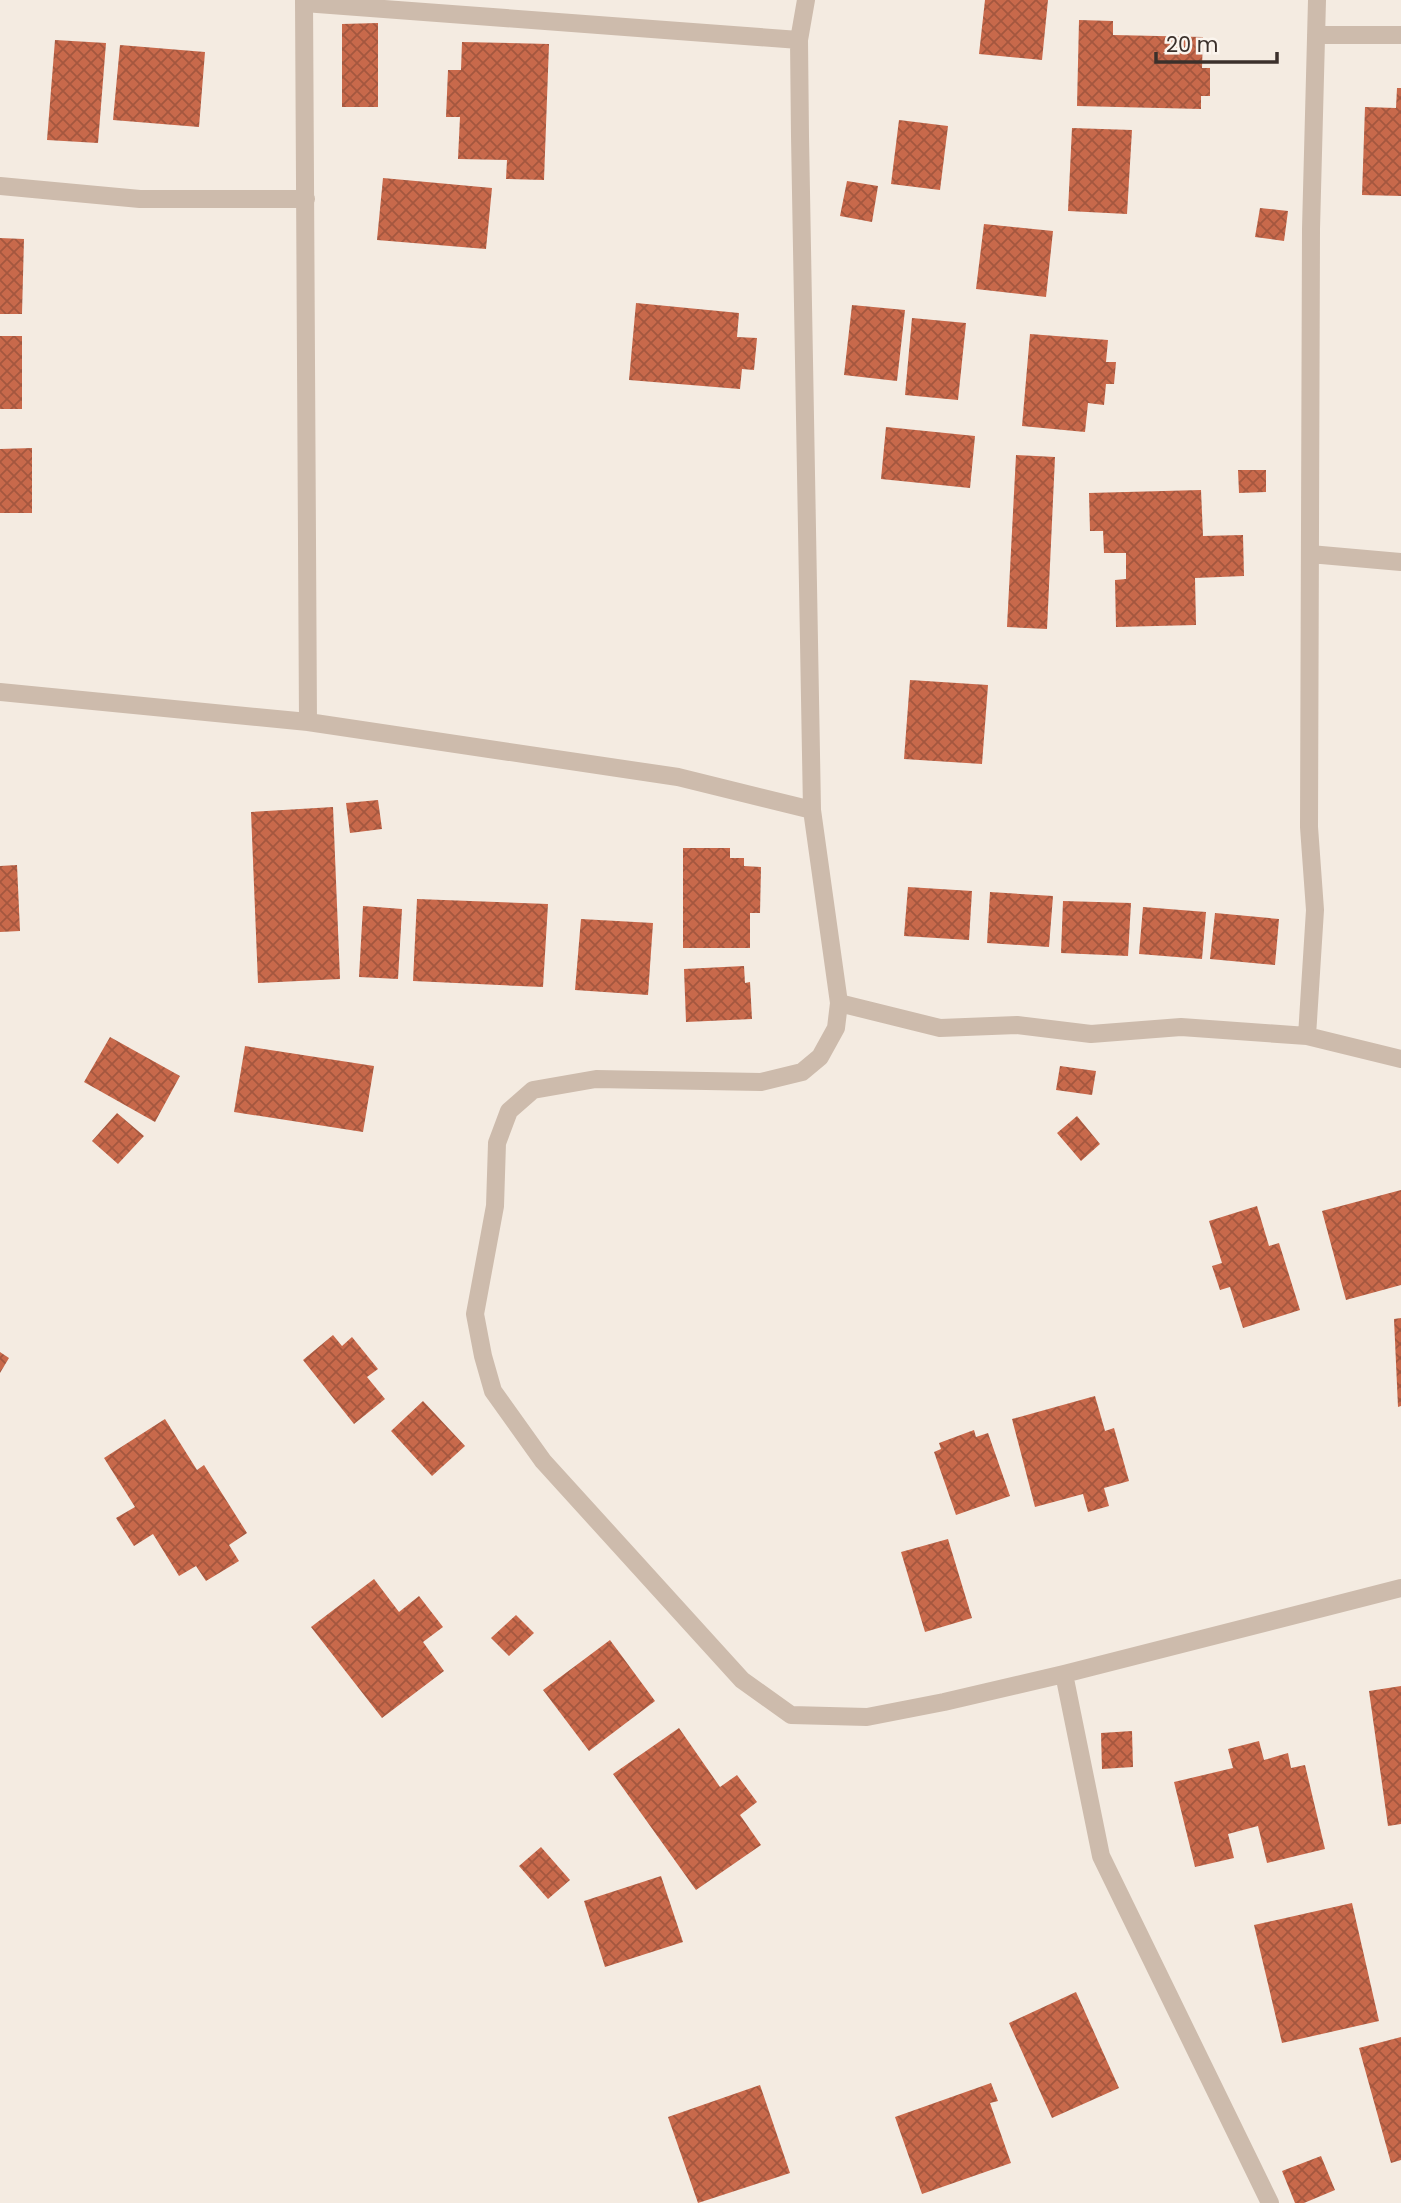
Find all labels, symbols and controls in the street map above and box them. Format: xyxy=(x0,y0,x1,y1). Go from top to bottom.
scale bar xyxy=(1156,21,1277,65)
text: 20 m xyxy=(1166,30,1219,59)

